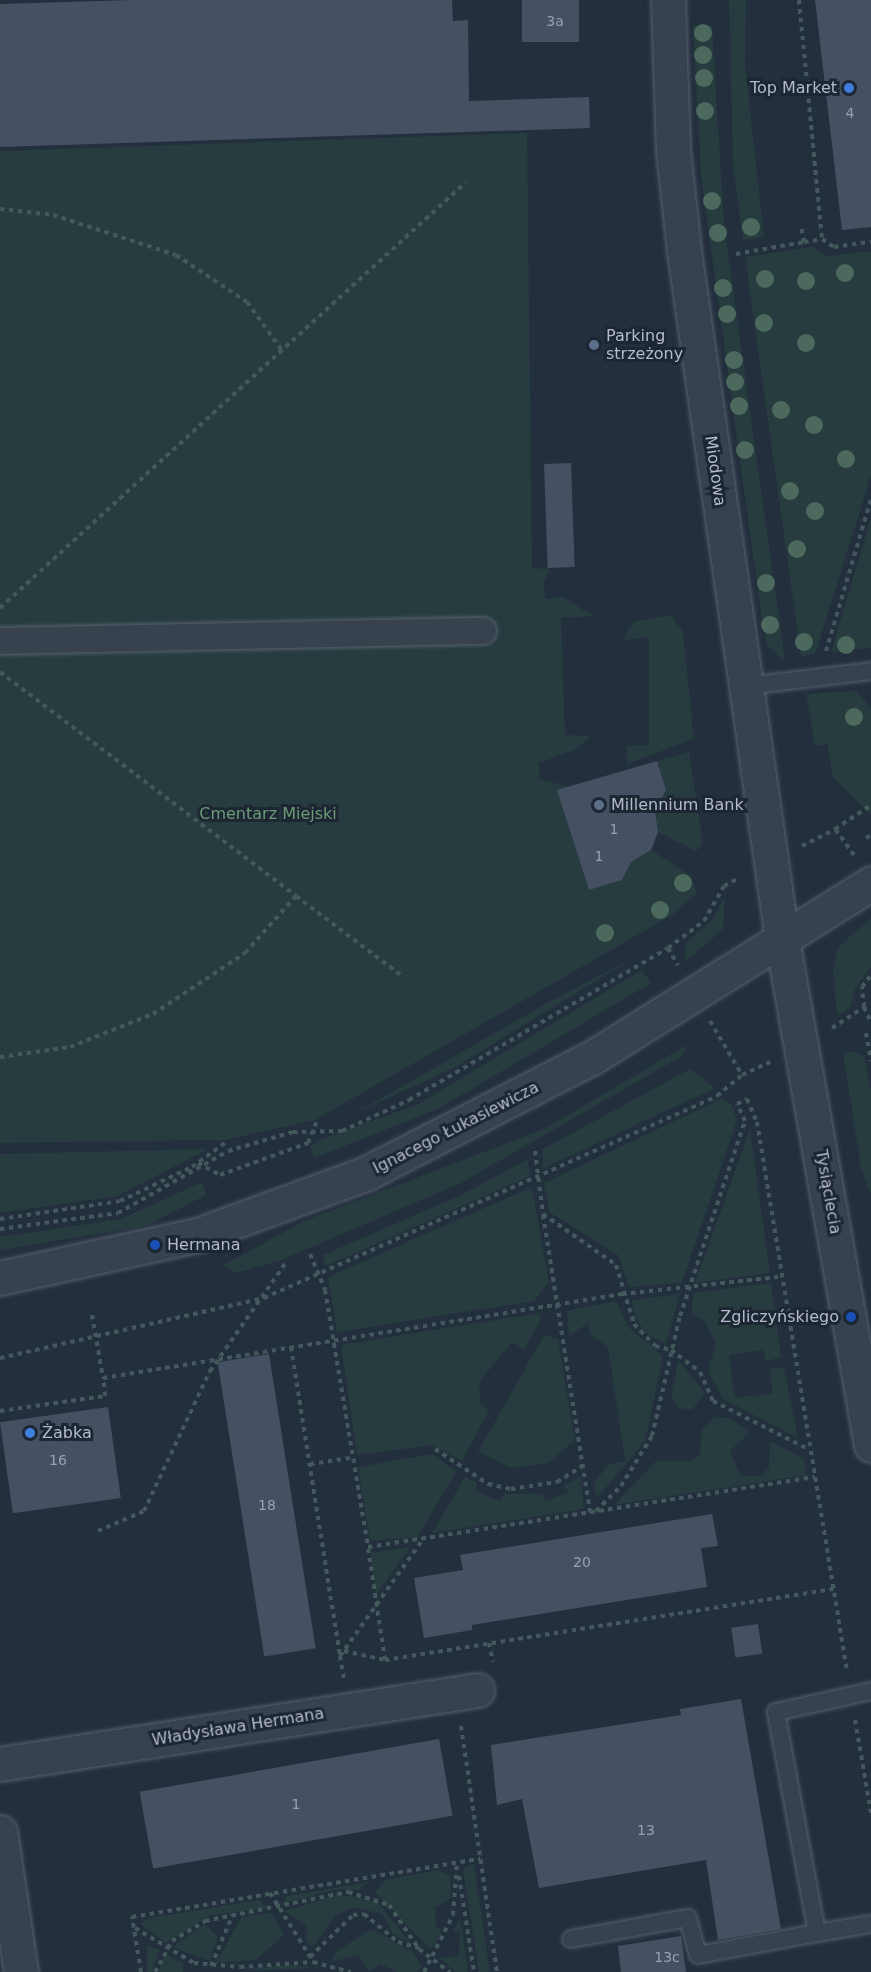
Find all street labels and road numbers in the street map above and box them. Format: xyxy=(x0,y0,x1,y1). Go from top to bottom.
street label: Miodowa xyxy=(701,435,729,507)
street label: Ignacego Łukasiewicza xyxy=(370,1078,542,1178)
street label: Tysiąclecia xyxy=(811,1148,845,1236)
street label: Władysława Hermana xyxy=(151,1704,325,1750)

